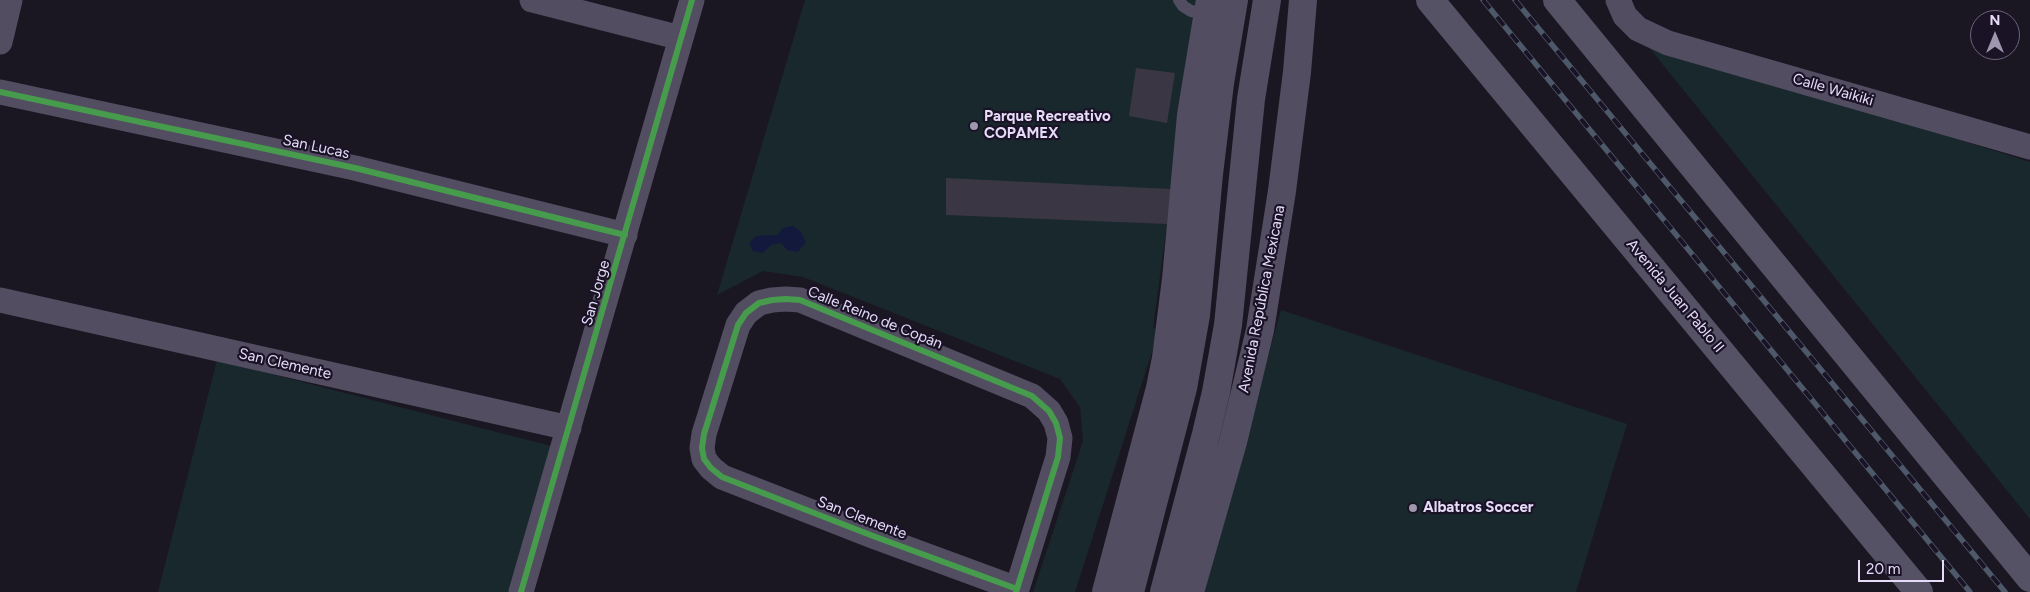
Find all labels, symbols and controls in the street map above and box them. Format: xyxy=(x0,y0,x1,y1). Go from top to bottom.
north arrow xyxy=(1970,10,2020,60)
text: N xyxy=(1990,12,2000,29)
street label: Calle Waikiki xyxy=(1790,70,1876,110)
place label: Parque Recreativo COPAMEX xyxy=(984,108,1111,143)
marker: Parque Recreativo COPAMEX xyxy=(968,120,980,132)
street label: San Lucas xyxy=(281,131,351,163)
street label: Avenida República Mexicana xyxy=(1235,204,1289,394)
street label: Avenida Juan Pablo II xyxy=(1622,236,1728,356)
street label: San Jorge xyxy=(578,258,614,328)
street label: Calle Reino de Copán xyxy=(805,283,945,353)
street label: San Clemente xyxy=(237,345,333,383)
street label: San Clemente xyxy=(815,493,909,543)
place label: Albatros Soccer xyxy=(1423,499,1534,517)
marker: Albatros Soccer xyxy=(1407,502,1419,514)
scale bar xyxy=(1860,550,1946,582)
text: 20 m xyxy=(1866,560,1900,578)

